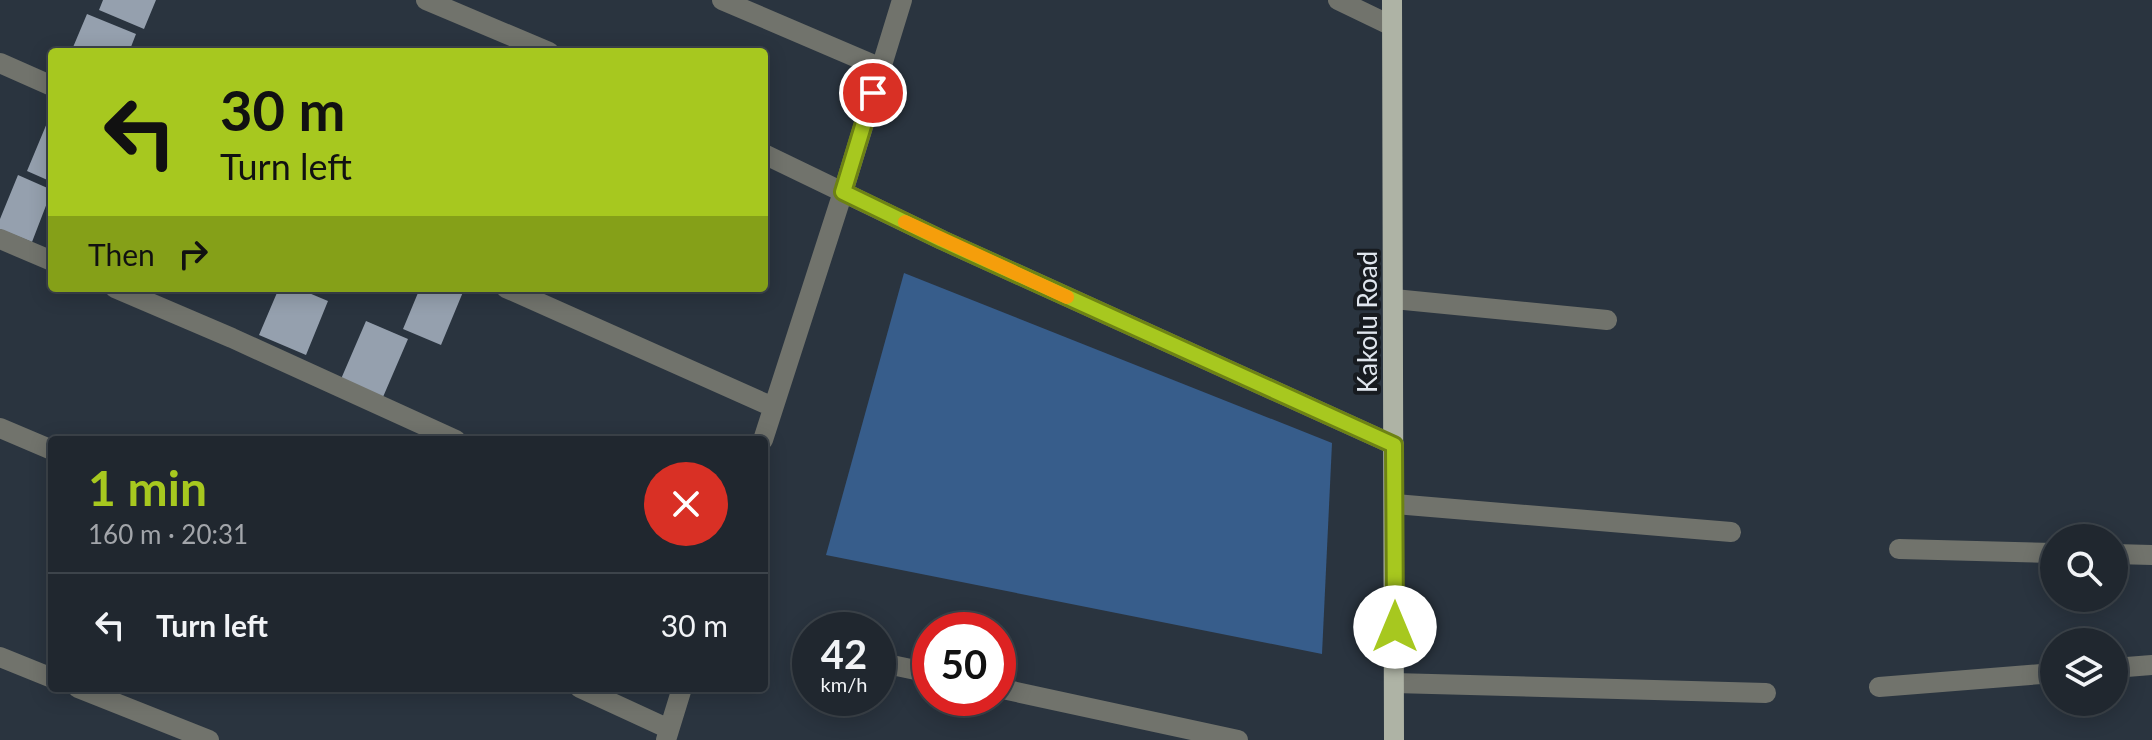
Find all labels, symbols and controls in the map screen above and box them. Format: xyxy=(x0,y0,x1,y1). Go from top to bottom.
pin xyxy=(839,59,907,127)
icon: arrive xyxy=(851,71,895,115)
text: 30 m xyxy=(220,76,345,143)
icon: left xyxy=(88,80,192,184)
text: Turn left xyxy=(220,144,352,188)
icon: right xyxy=(171,232,215,276)
text: Then xyxy=(88,236,155,272)
street label: Kakolu Road xyxy=(1351,251,1383,393)
text: 1 min xyxy=(88,459,207,516)
button: close xyxy=(644,462,728,546)
text: 160 m · 20:31 xyxy=(88,518,248,550)
map controls xyxy=(2040,524,2128,716)
button: search xyxy=(2040,524,2128,612)
position arrow xyxy=(1353,585,1437,669)
icon: left xyxy=(88,603,132,647)
text: Turn left xyxy=(156,607,268,643)
text: 30 m xyxy=(661,607,728,643)
speed limit sign: 50 xyxy=(912,612,1016,716)
button: layers xyxy=(2040,628,2128,716)
text: 42 xyxy=(821,630,867,678)
text: km/h xyxy=(821,672,867,696)

